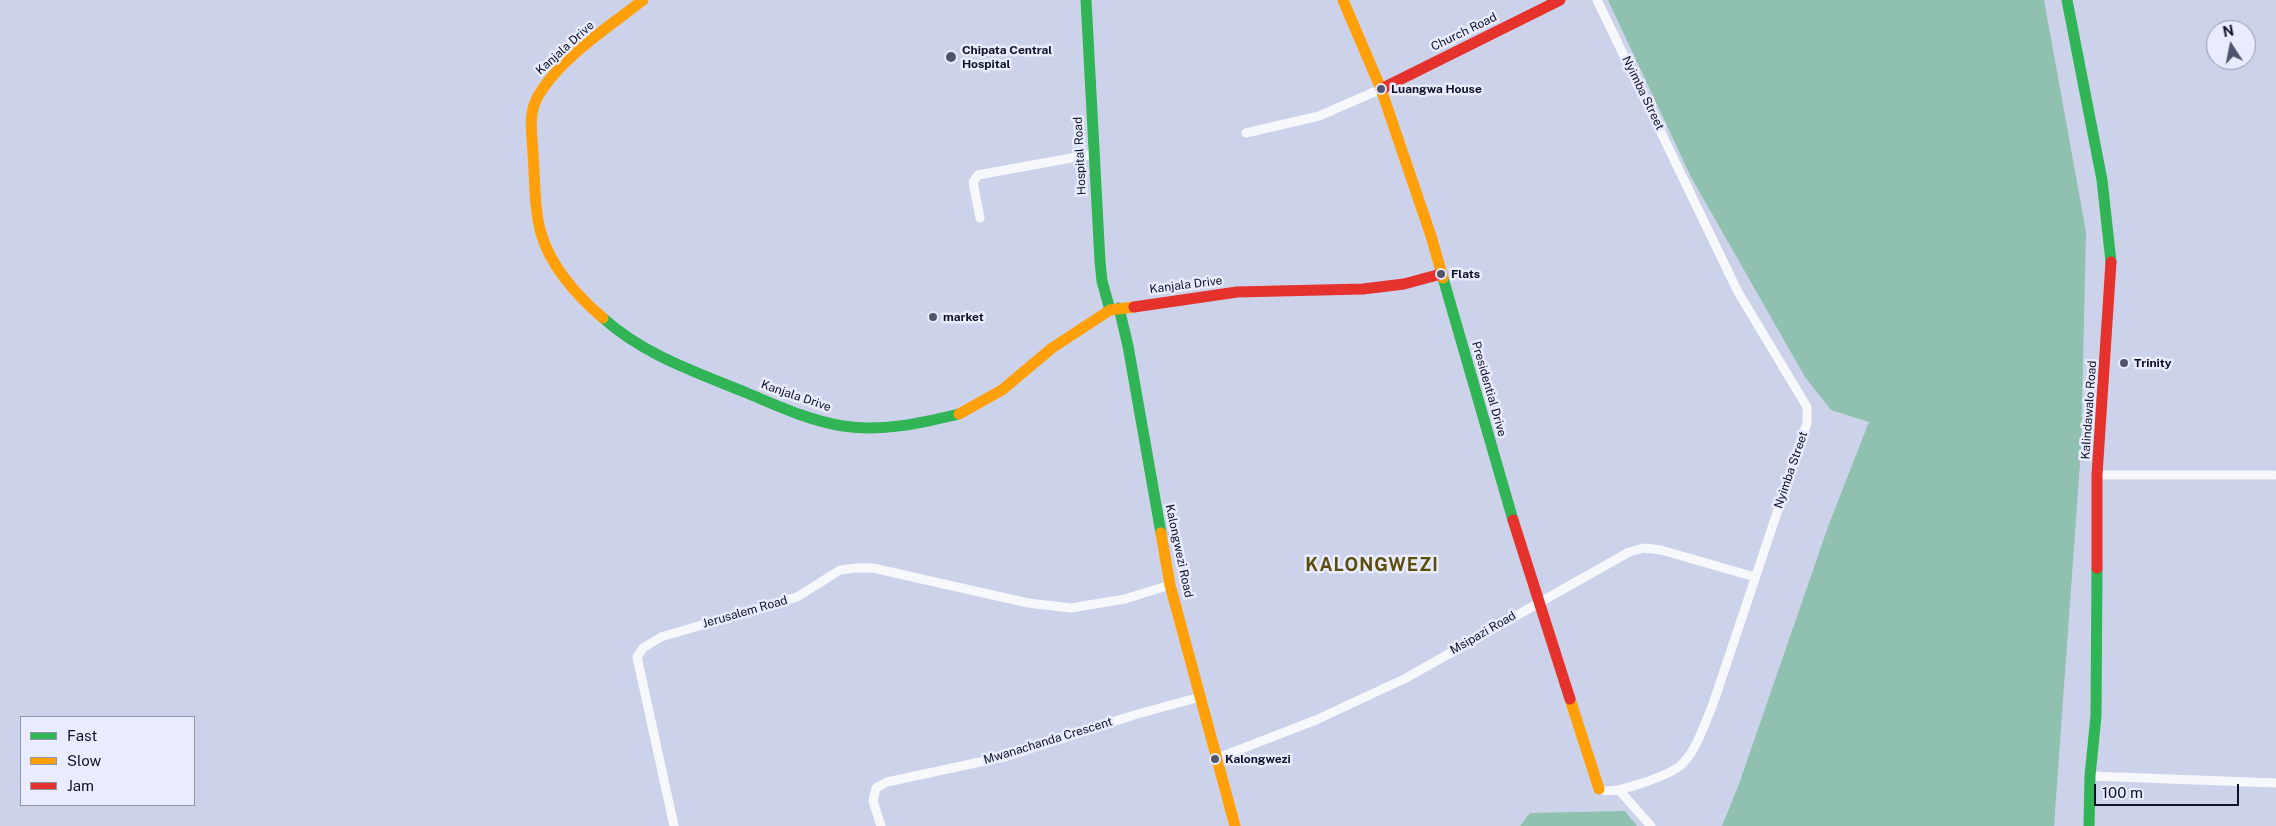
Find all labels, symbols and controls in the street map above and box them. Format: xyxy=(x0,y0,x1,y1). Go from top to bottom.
street label: Church Road xyxy=(1429,10,1499,54)
street label: Kanjala Drive xyxy=(533,18,597,78)
north arrow xyxy=(2206,20,2256,70)
text: N xyxy=(2221,22,2235,40)
place label: Chipata Central Hospital xyxy=(962,43,1052,71)
marker: Chipata Central Hospital xyxy=(944,50,958,64)
street label: Nyimba Street xyxy=(1619,54,1667,132)
place label: Luangwa House xyxy=(1391,82,1482,96)
marker: Luangwa House xyxy=(1375,83,1387,95)
street label: Hospital Road xyxy=(1071,117,1089,195)
place label: Flats xyxy=(1451,267,1480,281)
marker: Flats xyxy=(1435,268,1447,280)
street label: Kanjala Drive xyxy=(1149,273,1223,297)
place label: market xyxy=(943,310,984,324)
marker: market xyxy=(927,311,939,323)
street label: Presidential Drive xyxy=(1469,340,1509,438)
place label: Trinity xyxy=(2134,356,2171,370)
marker: Trinity xyxy=(2118,357,2130,369)
street label: Kalindawalo Road xyxy=(2078,360,2100,460)
street label: Kanjala Drive xyxy=(759,377,833,415)
street label: Nyimba Street xyxy=(1771,430,1811,510)
street label: Kalongwezi Road xyxy=(1162,503,1196,599)
district label: KALONGWEZI xyxy=(1304,554,1440,576)
street label: Jerusalem Road xyxy=(701,593,789,631)
street label: Msipazi Road xyxy=(1448,608,1518,658)
street label: Mwanachanda Crescent xyxy=(982,715,1114,767)
legend xyxy=(20,716,195,806)
text: Fast xyxy=(67,727,97,744)
text: Slow xyxy=(67,752,101,769)
place label: Kalongwezi xyxy=(1225,752,1291,766)
marker: Kalongwezi xyxy=(1209,753,1221,765)
scale bar xyxy=(2096,774,2241,806)
text: Jam xyxy=(67,777,94,794)
text: 100 m xyxy=(2102,784,2143,801)

